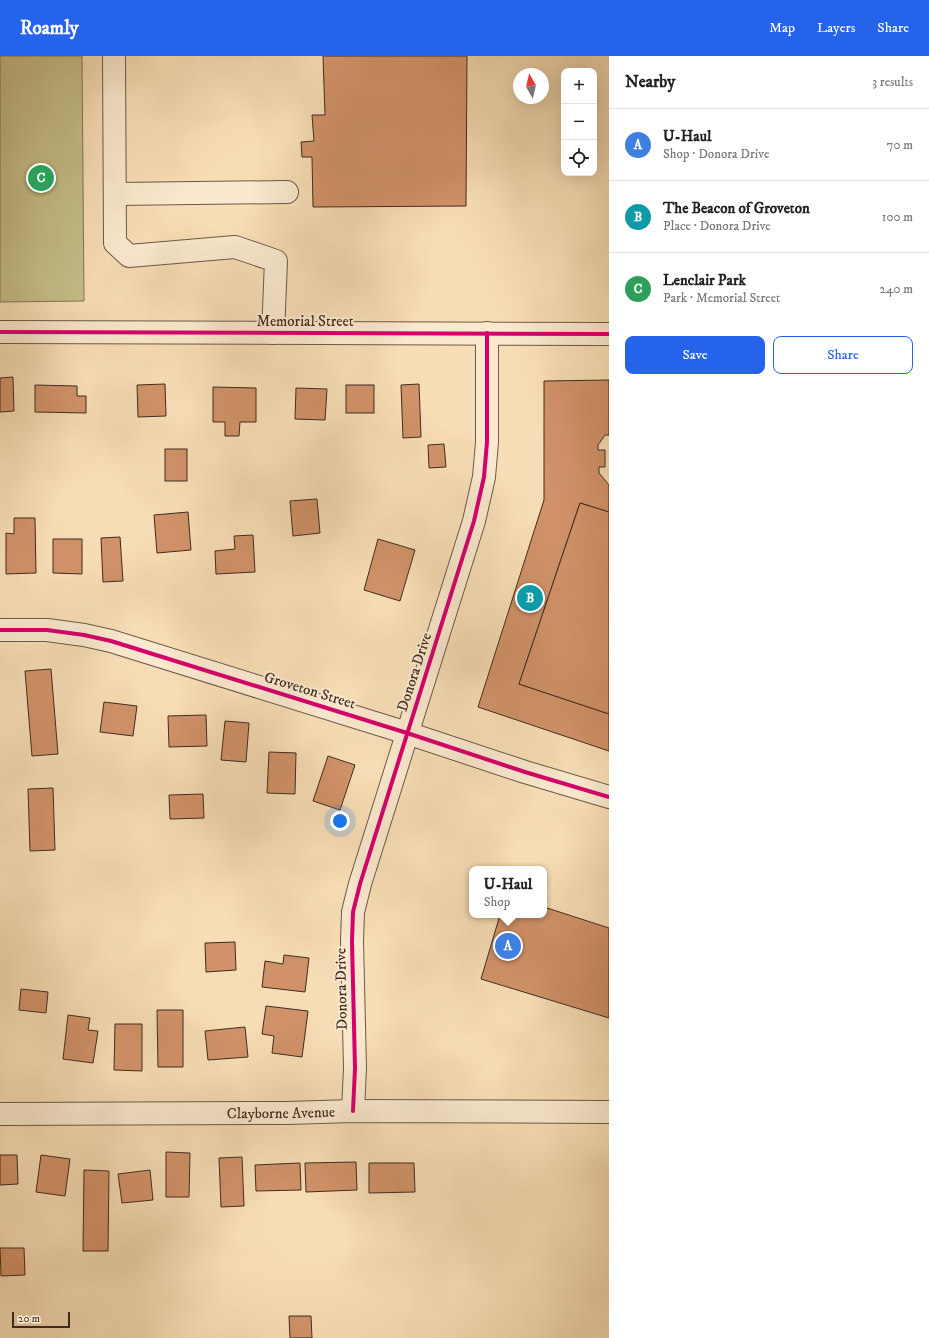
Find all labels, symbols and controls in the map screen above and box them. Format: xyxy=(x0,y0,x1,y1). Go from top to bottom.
text: Roamly xyxy=(20,17,79,40)
text: Map xyxy=(769,19,795,37)
text: Layers xyxy=(817,19,855,37)
text: Share xyxy=(877,19,909,37)
north arrow xyxy=(513,68,549,104)
map controls xyxy=(561,68,597,176)
button: + xyxy=(561,68,597,104)
text: Nearby xyxy=(625,71,675,93)
text: 3 results xyxy=(872,74,913,90)
button: − xyxy=(561,104,597,140)
text: U-Haul xyxy=(663,127,711,146)
text: A xyxy=(634,137,642,153)
text: 70 m xyxy=(887,137,913,153)
button: locate xyxy=(561,140,597,176)
text: Shop · Donora Drive xyxy=(663,146,769,162)
pin: C xyxy=(28,163,54,193)
text: The Beacon of Groveton xyxy=(663,199,810,218)
text: B xyxy=(634,209,642,225)
text: 100 m xyxy=(882,209,913,225)
text: Place · Donora Drive xyxy=(663,218,771,234)
text: Lenclair Park xyxy=(663,271,746,290)
text: C xyxy=(634,281,642,297)
text: 240 m xyxy=(880,281,913,297)
text: Park · Memorial Street xyxy=(663,290,780,306)
street label: Memorial Street xyxy=(256,312,354,331)
button: Save xyxy=(625,336,765,374)
button: Share xyxy=(773,336,913,374)
pin: B xyxy=(517,583,543,613)
street label: Donora Drive xyxy=(393,630,436,714)
street label: Groveton Street xyxy=(262,668,358,713)
your location xyxy=(330,811,350,831)
popup xyxy=(469,866,547,918)
text: U-Haul xyxy=(484,875,532,894)
text: Shop xyxy=(484,894,510,910)
pin: A xyxy=(495,931,521,961)
street label: Donora Drive xyxy=(331,948,352,1030)
street label: Clayborne Avenue xyxy=(227,1103,335,1123)
scale bar xyxy=(12,1310,70,1329)
text: 20 m xyxy=(18,1312,40,1326)

